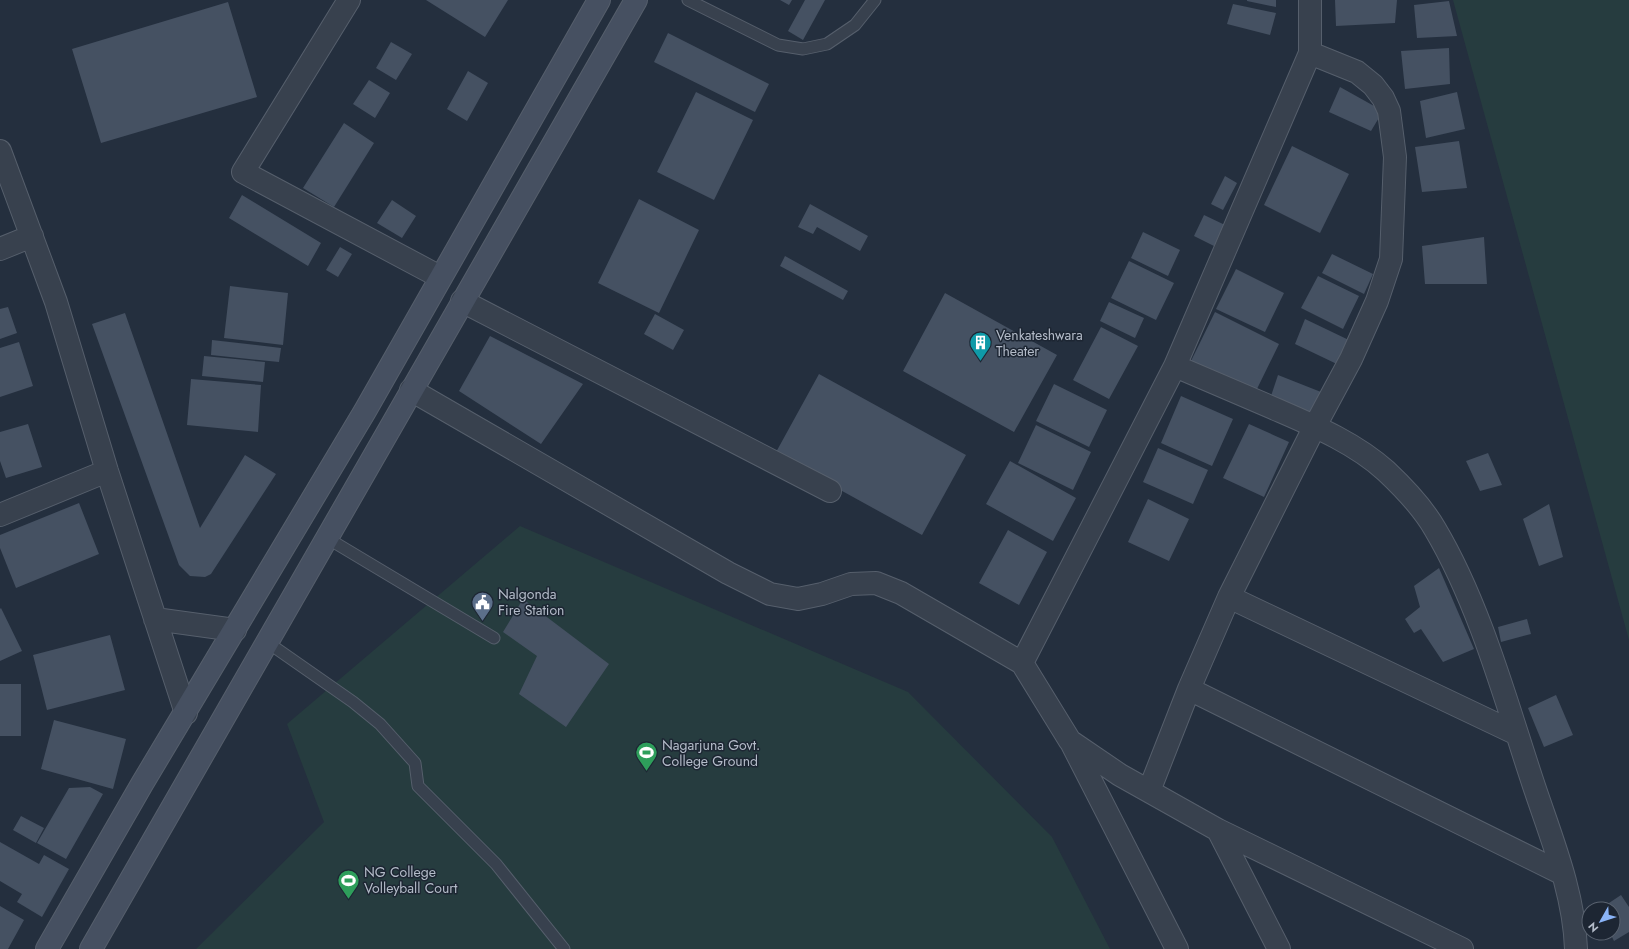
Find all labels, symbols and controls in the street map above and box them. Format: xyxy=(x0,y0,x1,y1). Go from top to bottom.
place label: Venkateshwara Theater xyxy=(996,325,1083,361)
building icon: Venkateshwara Theater xyxy=(967,330,993,363)
place label: Nalgonda Fire Station xyxy=(498,584,564,620)
public building icon: Nalgonda Fire Station xyxy=(470,589,496,622)
place label: Nagarjuna Govt. College Ground xyxy=(662,735,760,771)
sports icon: Nagarjuna Govt. College Ground xyxy=(634,740,660,773)
place label: NG College Volleyball Court xyxy=(364,862,458,898)
sports icon: NG College Volleyball Court xyxy=(336,867,362,900)
north arrow xyxy=(1581,901,1621,941)
text: N xyxy=(1584,919,1602,936)

